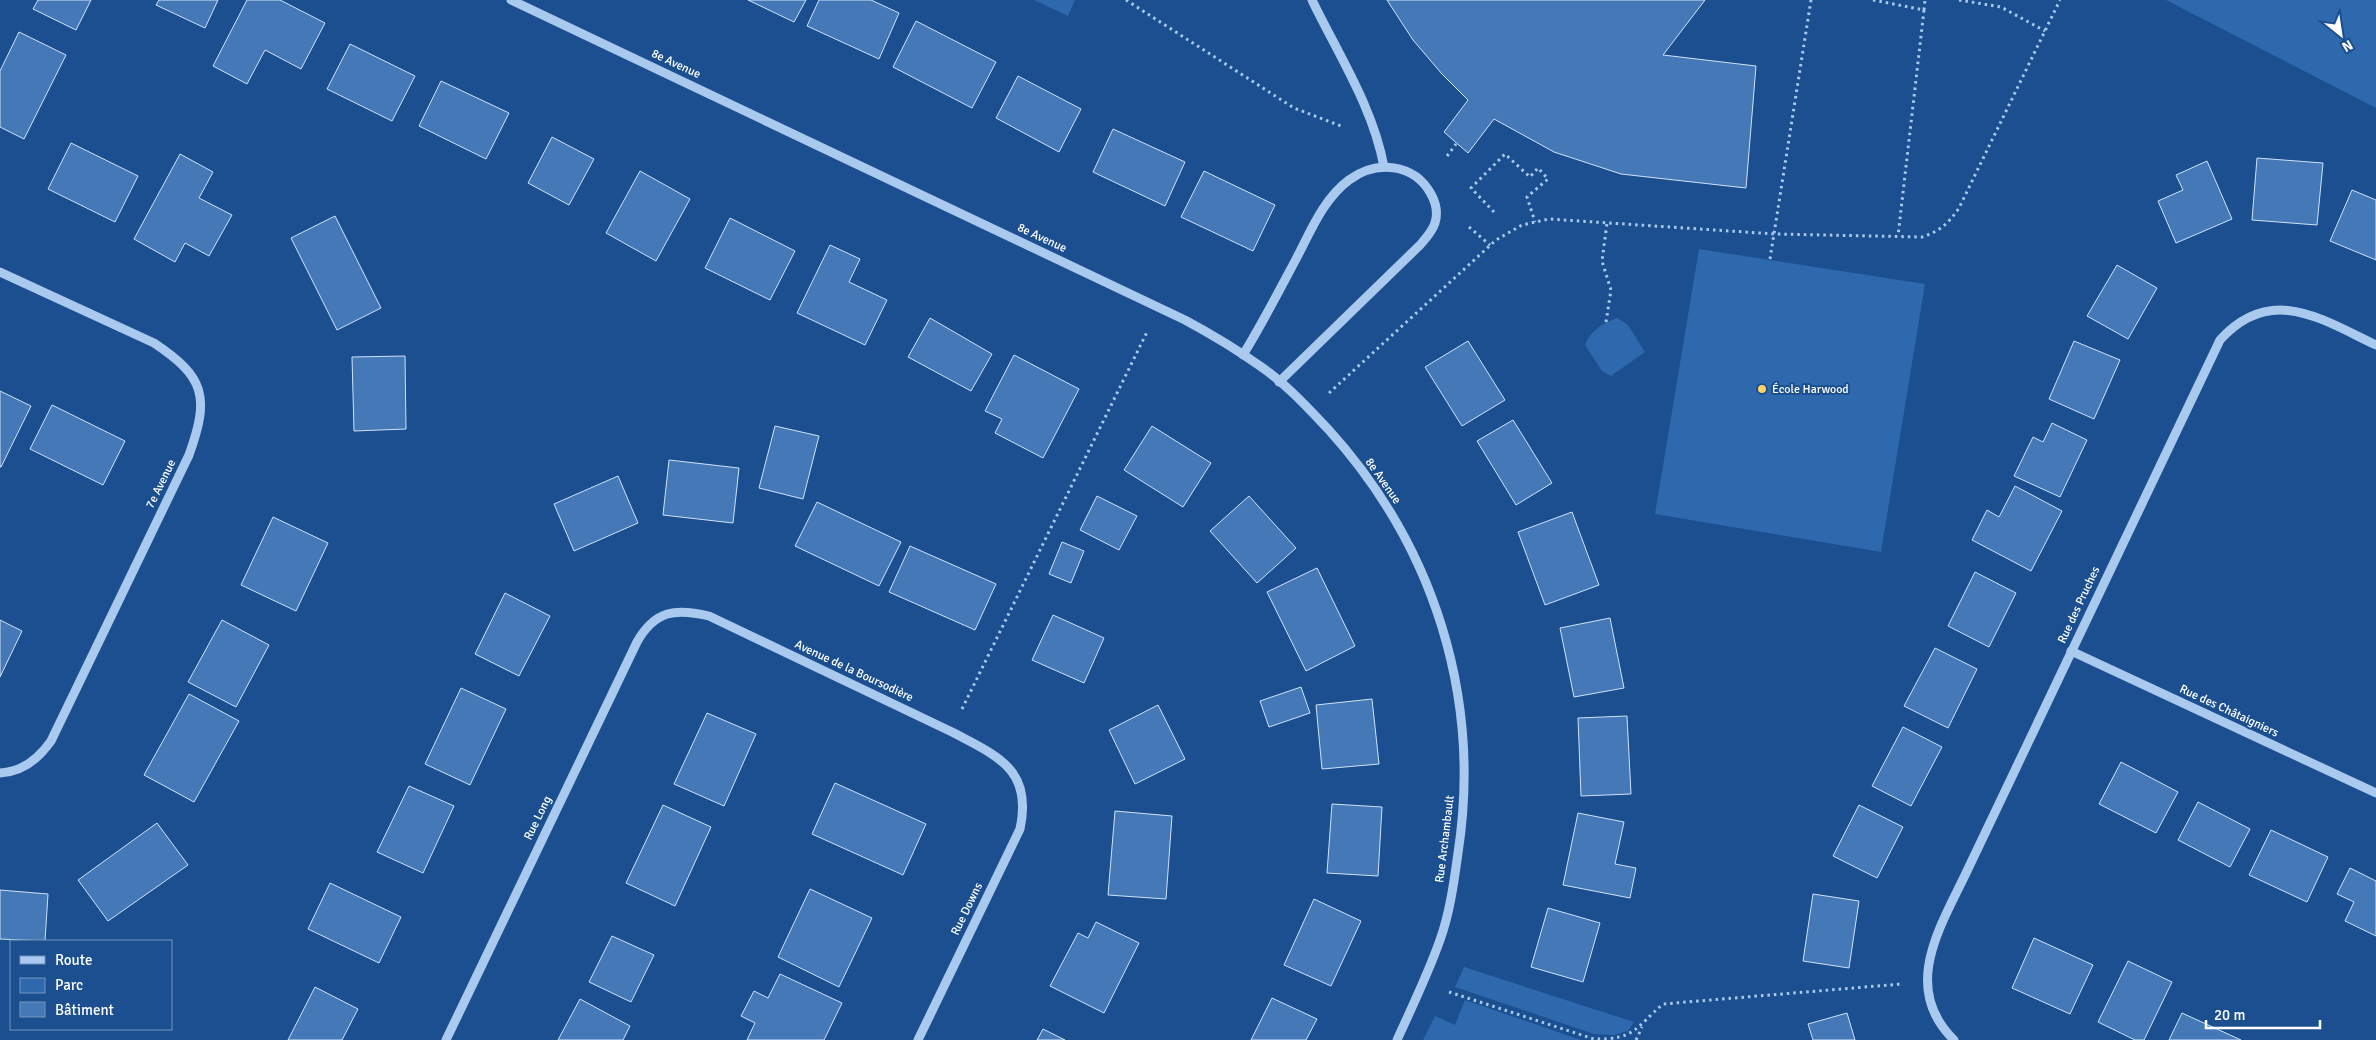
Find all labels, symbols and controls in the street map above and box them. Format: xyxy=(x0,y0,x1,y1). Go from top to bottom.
north arrow xyxy=(2316,10,2366,60)
text: N xyxy=(2339,36,2356,56)
street label: 8e Avenue xyxy=(649,46,703,82)
street label: 8e Avenue xyxy=(1015,220,1069,256)
place label: École Harwood xyxy=(1772,382,1849,397)
marker: École Harwood xyxy=(1756,383,1768,395)
street label: 8e Avenue xyxy=(1362,455,1404,507)
street label: 7e Avenue xyxy=(143,457,179,511)
street label: Rue des Pruches xyxy=(2055,564,2103,646)
street label: Avenue de la Boursodière xyxy=(792,637,916,705)
street label: Rue des Châtaigniers xyxy=(2177,681,2281,741)
street label: Rue Long xyxy=(521,793,555,843)
street label: Rue Archambault xyxy=(1432,794,1458,884)
street label: Rue Downs xyxy=(948,880,986,938)
legend xyxy=(10,940,172,1030)
text: Route xyxy=(55,951,92,969)
text: Parc xyxy=(55,976,83,994)
scale bar xyxy=(2206,998,2320,1030)
text: Bâtiment xyxy=(55,1001,114,1019)
text: 20 m xyxy=(2214,1006,2245,1024)

